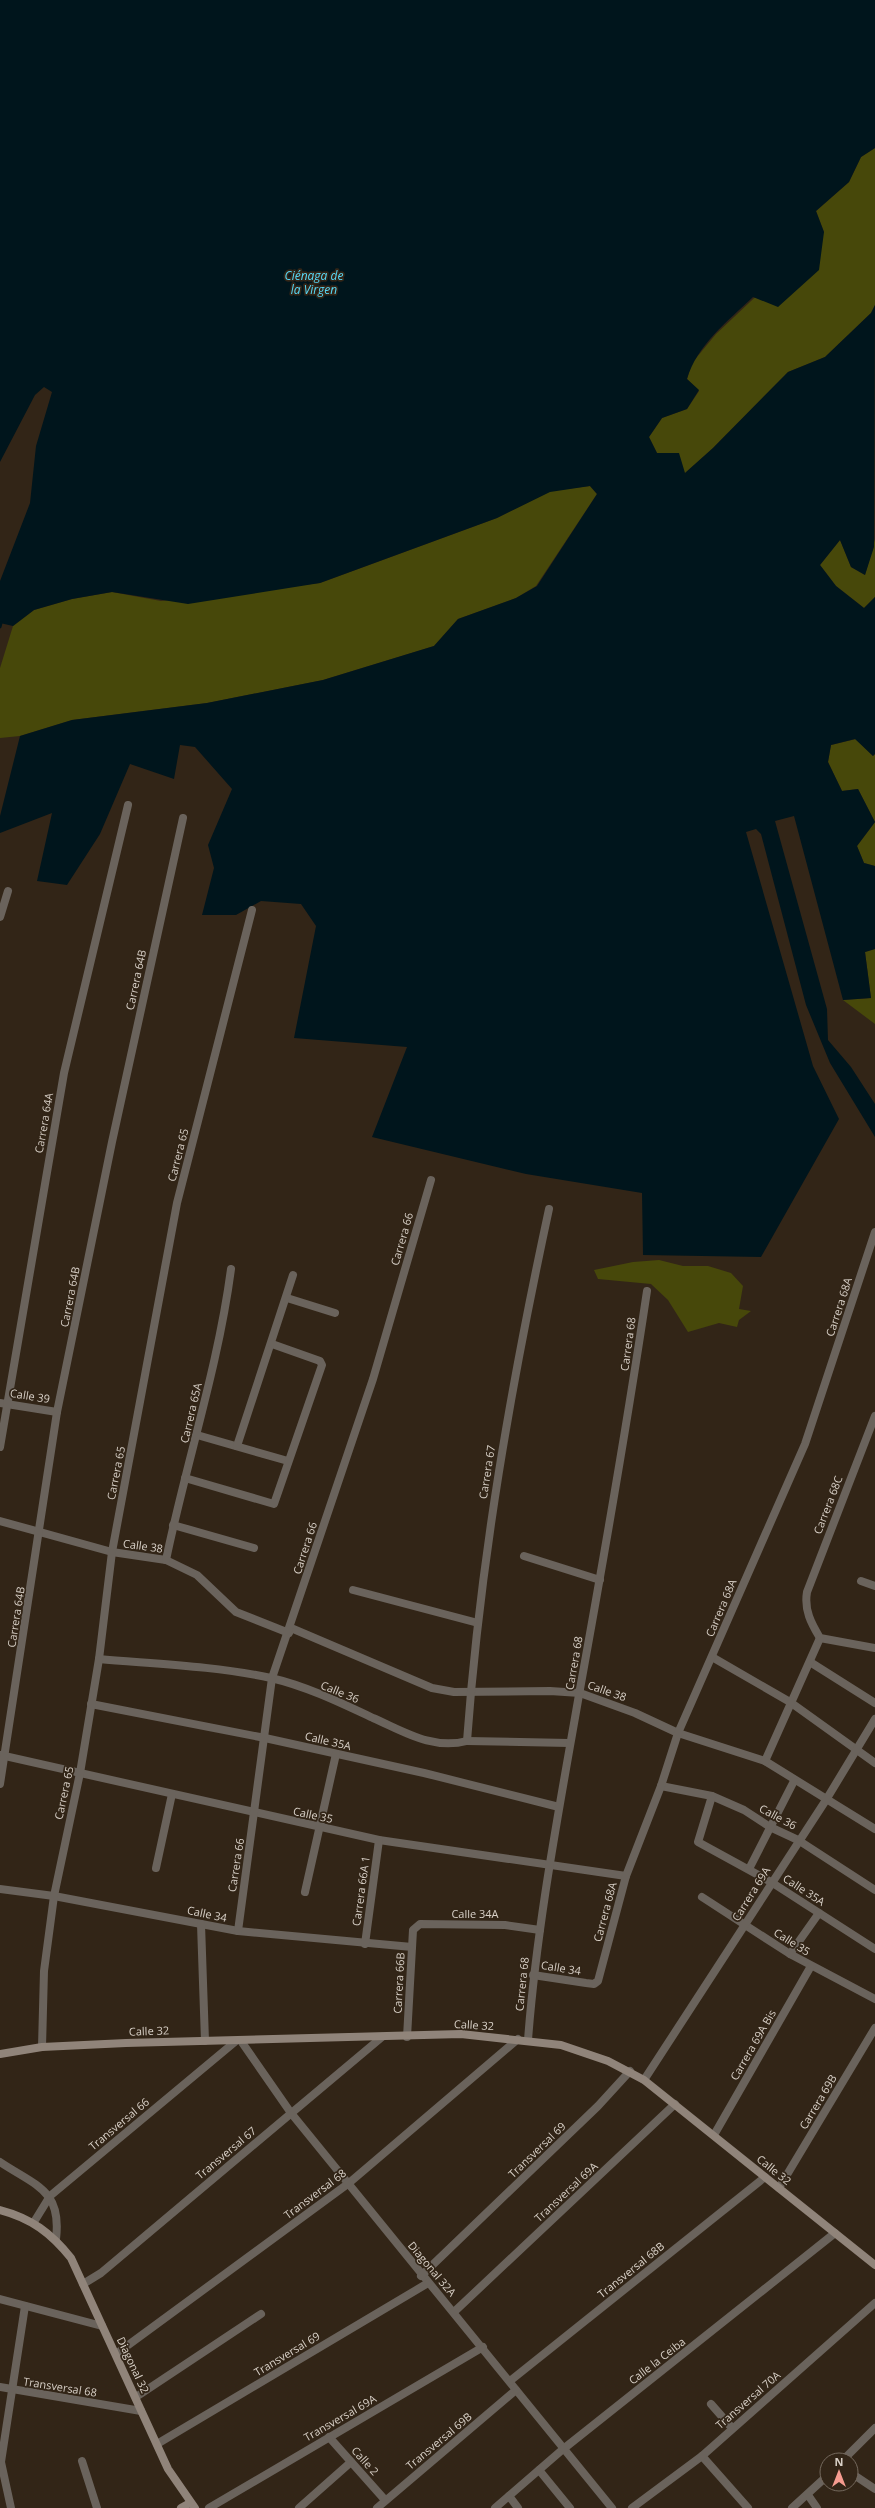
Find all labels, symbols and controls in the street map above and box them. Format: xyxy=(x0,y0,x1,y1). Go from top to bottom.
water label: Ciénaga de la Virgen xyxy=(285,267,343,298)
street label: Carrera 64B xyxy=(122,948,149,1011)
street label: Carrera 64A xyxy=(31,1091,56,1154)
street label: Carrera 65 xyxy=(164,1127,191,1183)
street label: Carrera 66 xyxy=(387,1211,416,1267)
street label: Carrera 64B xyxy=(56,1265,83,1328)
street label: Carrera 68A xyxy=(822,1275,855,1338)
street label: Carrera 68 xyxy=(616,1316,639,1372)
street label: Carrera 65A xyxy=(176,1381,205,1444)
street label: Calle 39 xyxy=(9,1385,51,1406)
street label: Carrera 67 xyxy=(475,1444,498,1500)
street label: Carrera 65 xyxy=(103,1445,128,1501)
street label: Carrera 68C xyxy=(810,1474,846,1536)
street label: Carrera 66 xyxy=(289,1520,320,1576)
street label: Calle 38 xyxy=(122,1535,164,1556)
street label: Carrera 68A xyxy=(702,1577,739,1639)
street label: Carrera 64B xyxy=(3,1585,28,1648)
street label: Carrera 68 xyxy=(561,1635,586,1691)
street label: Calle 36 xyxy=(319,1677,362,1706)
street label: Calle 38 xyxy=(586,1677,629,1704)
street label: Calle 35A xyxy=(303,1728,353,1753)
street label: Carrera 65 xyxy=(51,1765,76,1821)
street label: Calle 36 xyxy=(757,1800,800,1833)
street label: Calle 35 xyxy=(292,1803,334,1826)
street label: Carrera 66 xyxy=(224,1837,247,1893)
street label: Carrera 66A 1 xyxy=(348,1855,373,1927)
street label: Carrera 69A xyxy=(728,1864,773,1924)
street label: Calle 35A xyxy=(780,1870,828,1909)
street label: Carrera 68A xyxy=(589,1880,620,1943)
street label: Calle 34 xyxy=(186,1902,229,1925)
street label: Calle 34A xyxy=(451,1906,499,1921)
street label: Calle 35 xyxy=(771,1925,813,1959)
street label: Carrera 66B xyxy=(389,1952,408,2014)
street label: Carrera 68 xyxy=(511,1956,532,2012)
street label: Calle 34 xyxy=(540,1957,583,1978)
street label: Carrera 69A Bis xyxy=(726,2007,779,2083)
street label: Calle 32 xyxy=(454,2016,495,2033)
street label: Calle 32 xyxy=(129,2022,169,2039)
street label: Carrera 69B xyxy=(795,2072,840,2132)
street label: Transversal 66 xyxy=(85,2094,152,2153)
street label: Transversal 69 xyxy=(505,2118,569,2181)
street label: Transversal 67 xyxy=(192,2123,259,2182)
street label: Calle 32 xyxy=(754,2151,795,2188)
street label: Transversal 69A xyxy=(531,2158,601,2225)
street label: Transversal 68 xyxy=(280,2165,349,2222)
street label: Diagonal 32A xyxy=(405,2238,460,2299)
street label: Transversal 68B xyxy=(594,2238,667,2301)
street label: Transversal 69 xyxy=(251,2328,322,2379)
street label: Diagonal 32 xyxy=(114,2334,153,2395)
street label: Calle la Ceiba xyxy=(625,2334,688,2387)
street label: Transversal 70A xyxy=(712,2367,783,2432)
street label: Transversal 68 xyxy=(22,2373,98,2400)
street label: Transversal 69A xyxy=(301,2391,379,2444)
street label: Transversal 69B xyxy=(403,2409,475,2473)
street label: Calle 2 xyxy=(348,2443,382,2478)
north arrow xyxy=(819,2452,859,2492)
text: N xyxy=(835,2454,843,2469)

